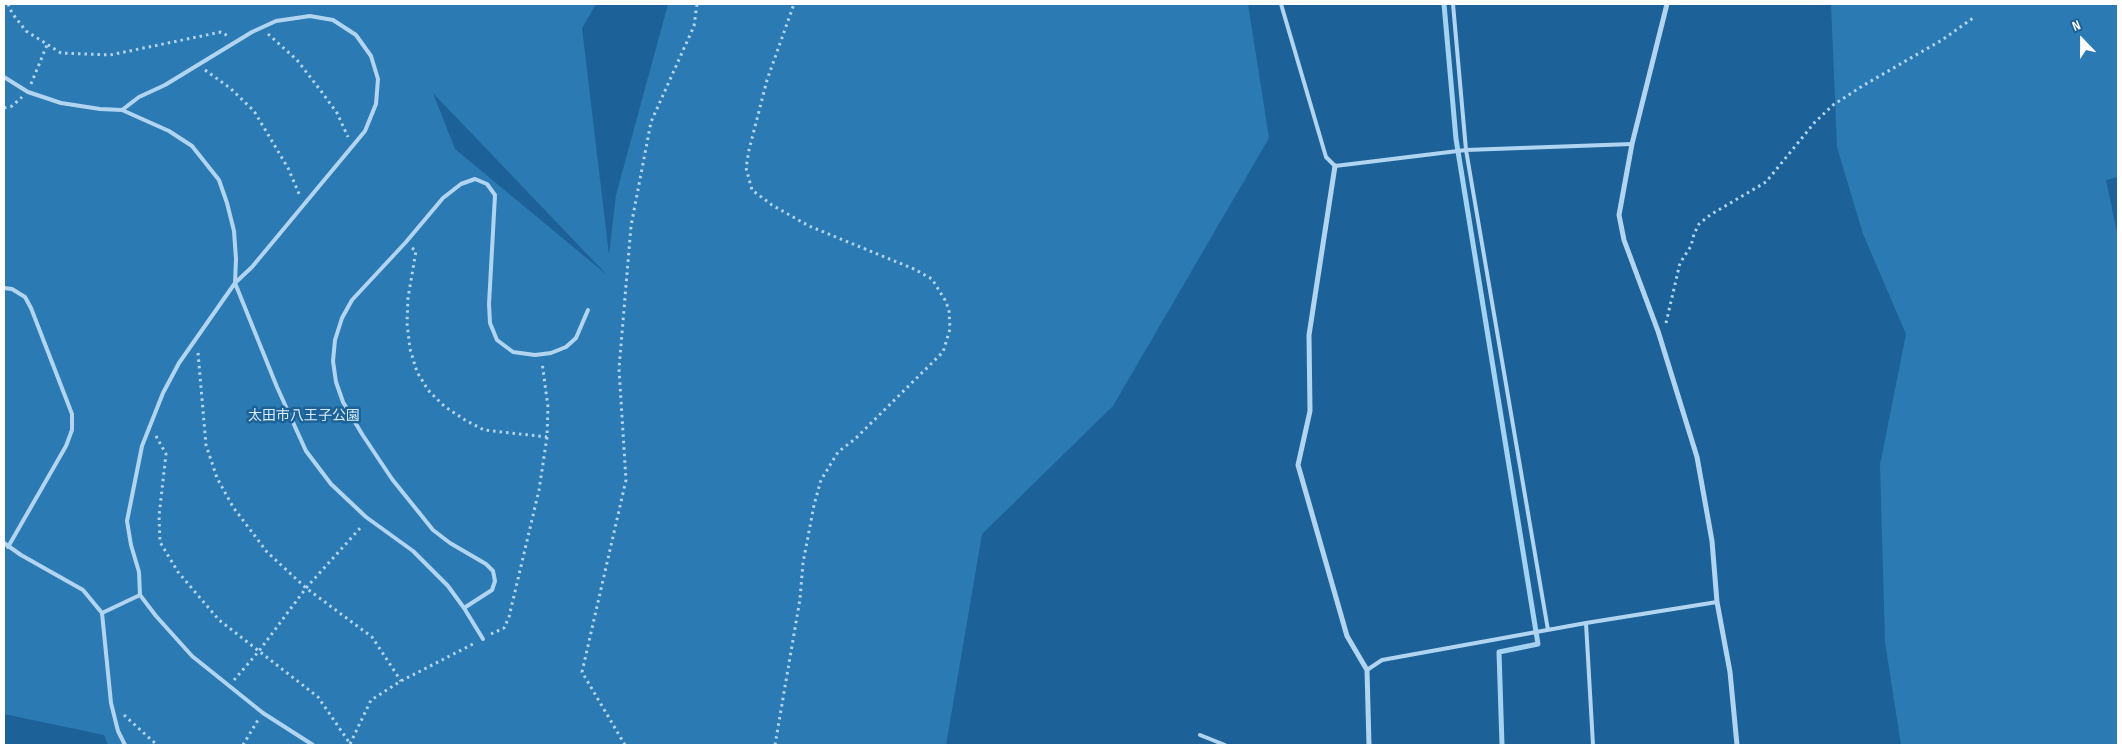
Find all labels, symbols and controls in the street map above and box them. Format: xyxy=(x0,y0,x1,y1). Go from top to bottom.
north arrow xyxy=(2057,15,2107,65)
text: N xyxy=(2070,16,2083,35)
park label: 太田市八王子公園 xyxy=(248,408,360,424)

